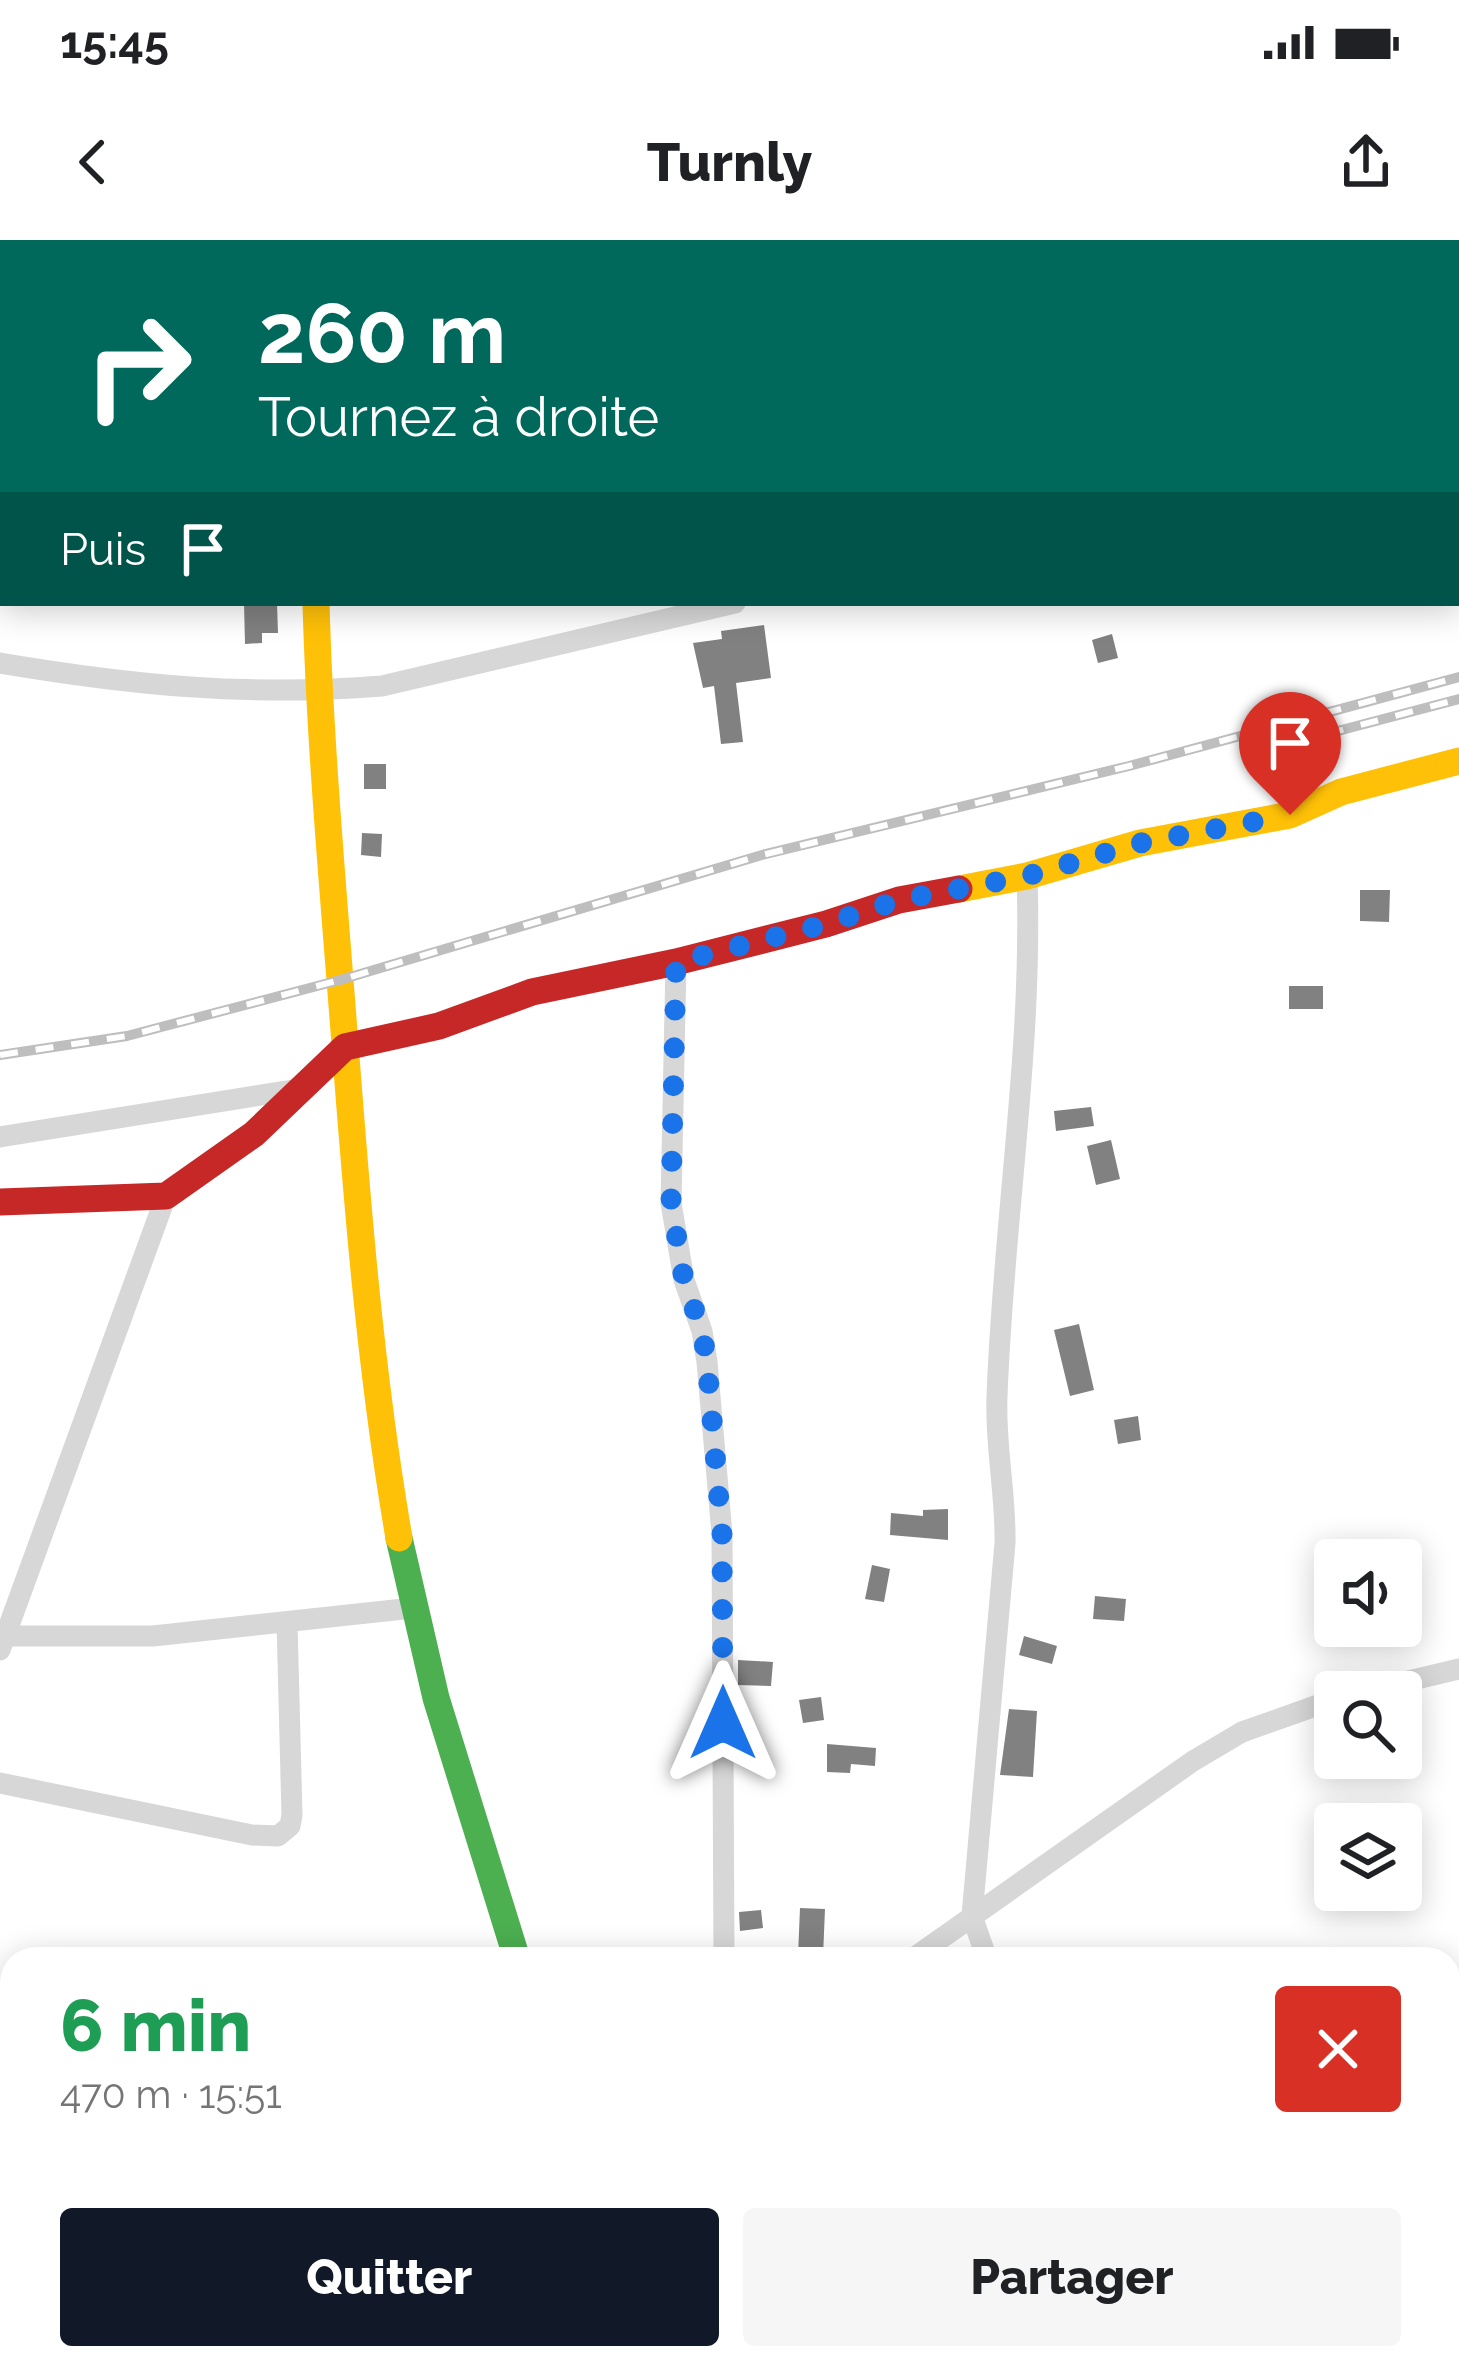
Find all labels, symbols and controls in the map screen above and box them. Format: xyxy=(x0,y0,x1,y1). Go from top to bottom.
text: 15:45 xyxy=(60,16,169,69)
icon: back xyxy=(60,129,126,195)
icon: share xyxy=(1333,129,1399,195)
text: Turnly xyxy=(647,130,812,194)
text: 260 m xyxy=(258,284,506,383)
icon: right xyxy=(60,288,216,444)
text: Tournez à droite xyxy=(258,385,659,449)
icon: arrive xyxy=(170,516,236,582)
text: Puis xyxy=(60,523,146,576)
pin xyxy=(1239,692,1341,815)
icon: arrive xyxy=(1257,710,1323,776)
map controls xyxy=(1314,1539,1422,1911)
button: sound xyxy=(1314,1539,1422,1647)
position arrow xyxy=(660,1660,786,1786)
button: search xyxy=(1314,1671,1422,1779)
button: layers xyxy=(1314,1803,1422,1911)
text: 6 min xyxy=(60,1983,251,2068)
button: close xyxy=(1275,1986,1401,2112)
text: 470 m · 15:51 xyxy=(60,2071,282,2117)
button: Quitter xyxy=(60,2208,719,2346)
button: Partager xyxy=(743,2208,1401,2346)

